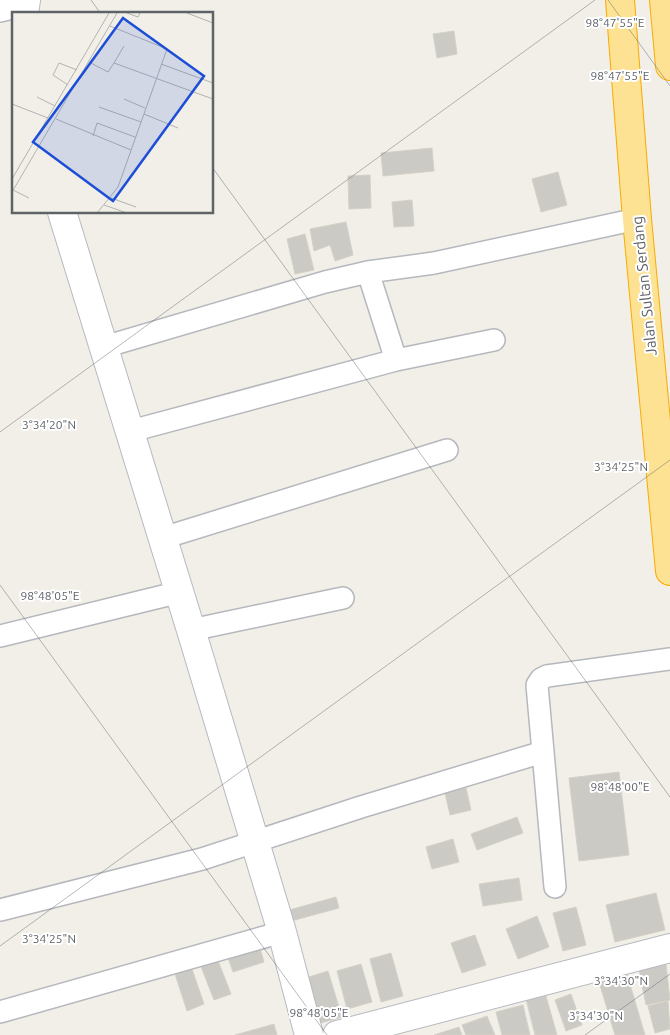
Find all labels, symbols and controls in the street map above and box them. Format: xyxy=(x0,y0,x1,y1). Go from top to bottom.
inset map xyxy=(12,12,214,214)
text: 98°47'55"E xyxy=(586,16,645,29)
text: 98°47'55"E xyxy=(591,69,650,82)
street label: Jalan Sultan Serdang xyxy=(628,215,660,357)
text: 3°34'20"N xyxy=(22,418,76,431)
text: 3°34'25"N xyxy=(594,460,648,473)
text: 98°48'05"E xyxy=(21,589,80,602)
text: 98°48'00"E xyxy=(591,780,650,793)
text: 3°34'25"N xyxy=(22,932,76,945)
text: 3°34'30"N xyxy=(594,974,648,987)
text: 98°48'05"E xyxy=(290,1006,349,1019)
text: 3°34'30"N xyxy=(569,1009,623,1022)

